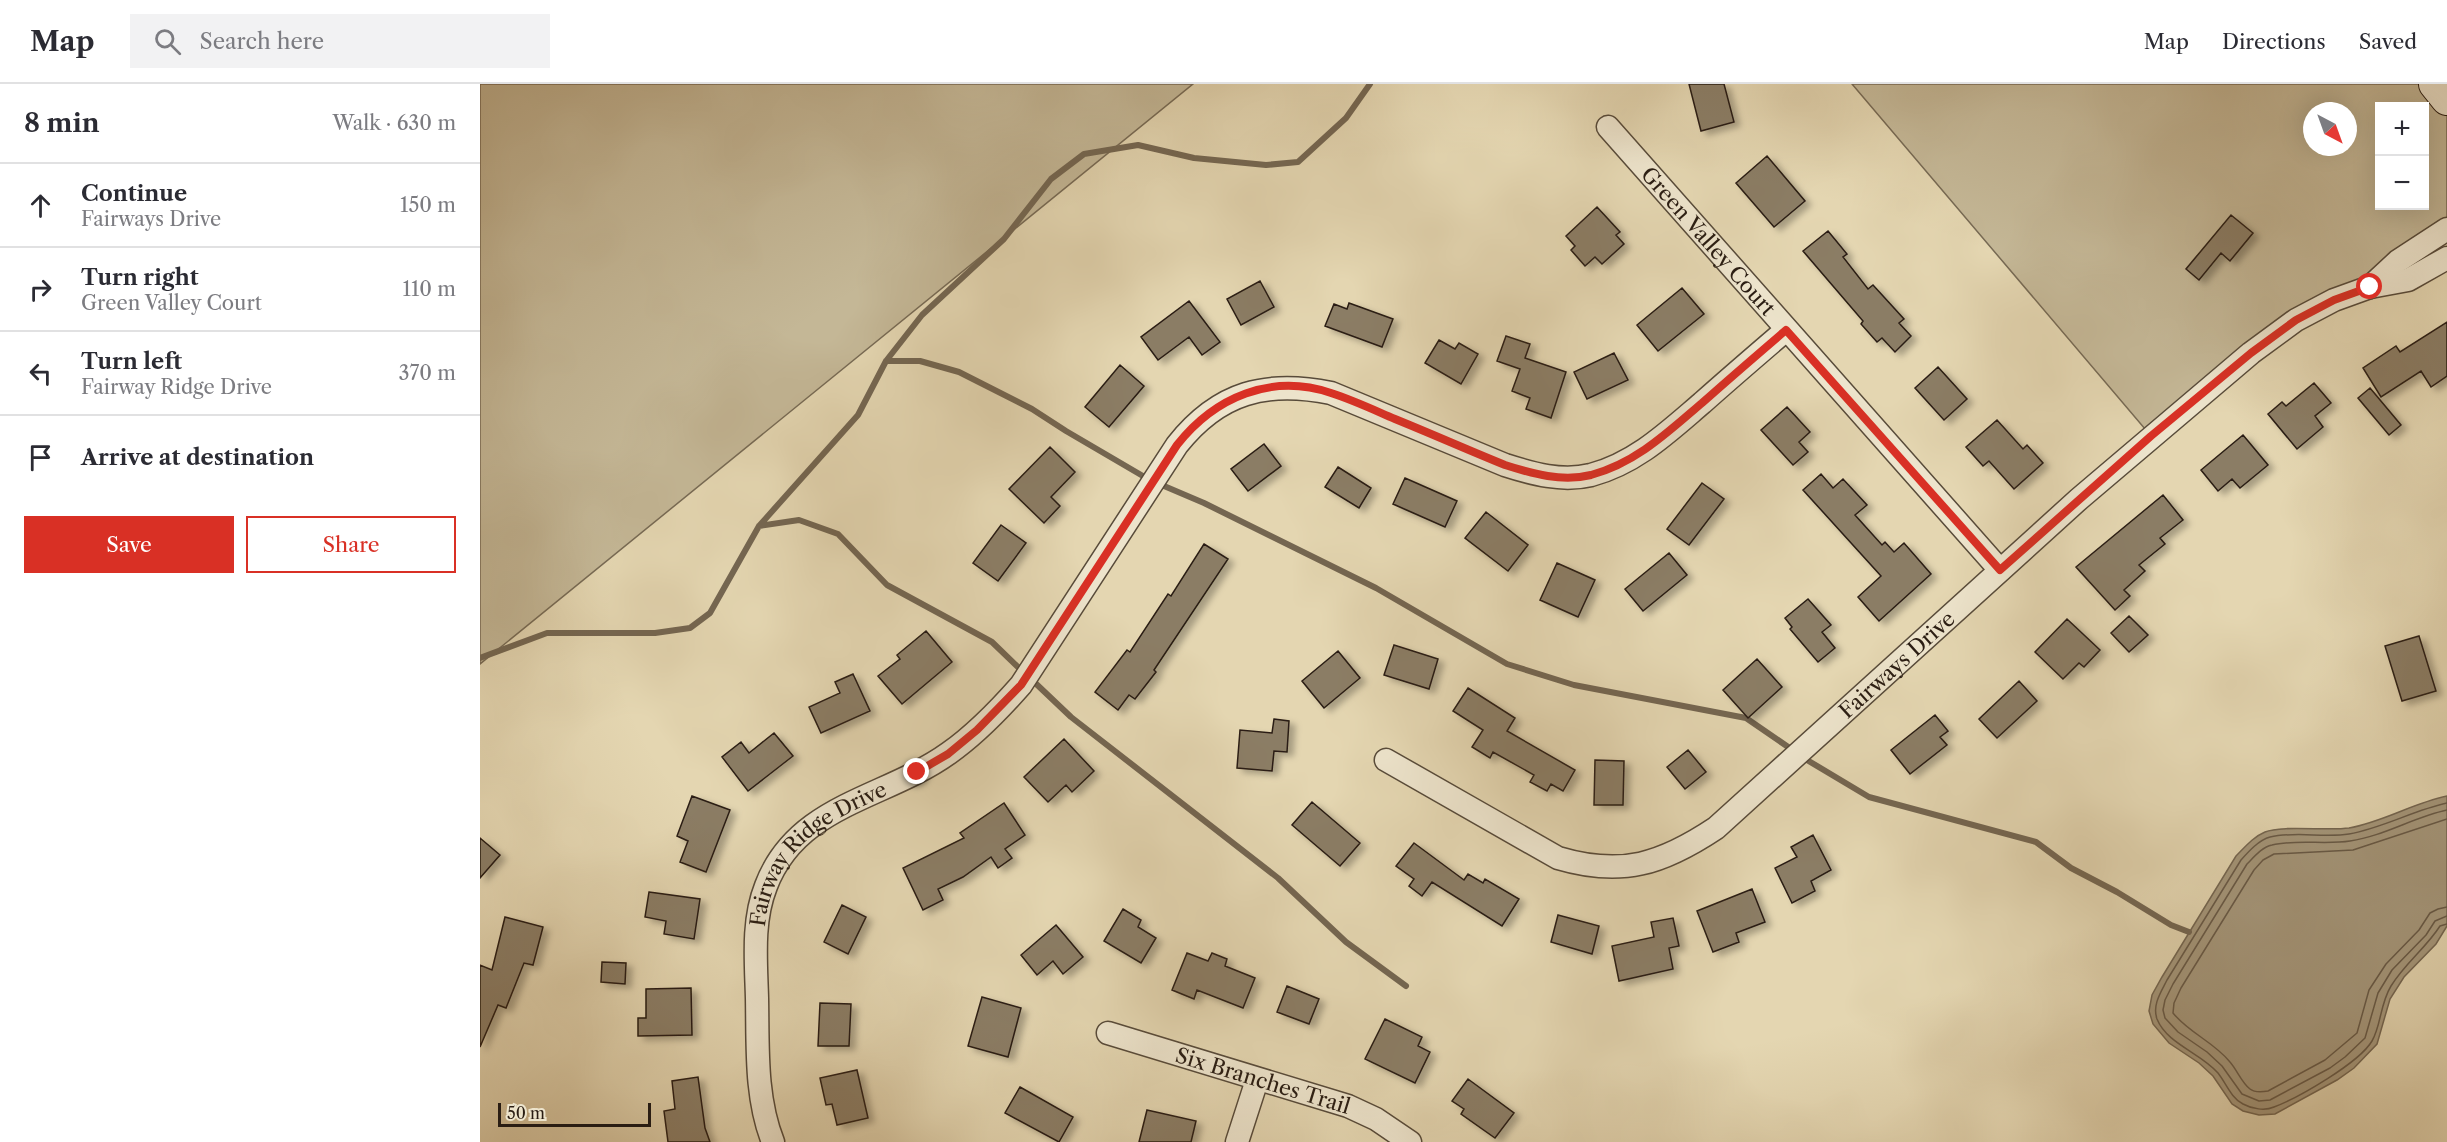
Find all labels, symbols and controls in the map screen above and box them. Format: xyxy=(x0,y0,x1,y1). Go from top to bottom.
search box xyxy=(130,14,550,68)
text: Map xyxy=(30,24,94,58)
icon: search xyxy=(151,25,184,58)
text: Search here xyxy=(199,28,324,55)
text: Map xyxy=(2144,29,2189,54)
text: Directions xyxy=(2222,29,2326,54)
text: Saved xyxy=(2359,29,2417,54)
north arrow xyxy=(2303,102,2357,156)
map controls xyxy=(2375,102,2429,210)
button: + xyxy=(2375,102,2429,156)
text: 8 min xyxy=(24,107,100,139)
text: Walk · 630 m xyxy=(333,111,456,135)
button: − xyxy=(2375,156,2429,210)
street label: Green Valley Court xyxy=(1636,161,1781,321)
text: Continue xyxy=(81,180,187,207)
icon: ahead xyxy=(24,189,57,222)
text: 150 m xyxy=(400,193,456,217)
text: Fairways Drive xyxy=(81,207,221,231)
text: Turn right xyxy=(81,264,199,291)
icon: right xyxy=(24,273,57,306)
route start xyxy=(2356,273,2382,299)
text: 110 m xyxy=(403,277,456,301)
text: Green Valley Court xyxy=(81,291,262,315)
text: Turn left xyxy=(81,348,182,375)
icon: left xyxy=(24,357,57,390)
text: 370 m xyxy=(399,361,456,385)
text: Fairway Ridge Drive xyxy=(81,375,272,399)
icon: arrive xyxy=(24,441,57,474)
text: Arrive at destination xyxy=(81,444,314,471)
button: Save xyxy=(24,516,234,573)
button: Share xyxy=(246,516,456,573)
street label: Fairways Drive xyxy=(1833,606,1959,723)
route end xyxy=(903,758,929,784)
street label: Fairway Ridge Drive xyxy=(744,776,890,928)
street label: Six Branches Trail xyxy=(1173,1042,1353,1118)
scale bar xyxy=(498,1100,651,1128)
text: 50 m xyxy=(507,1103,545,1123)

